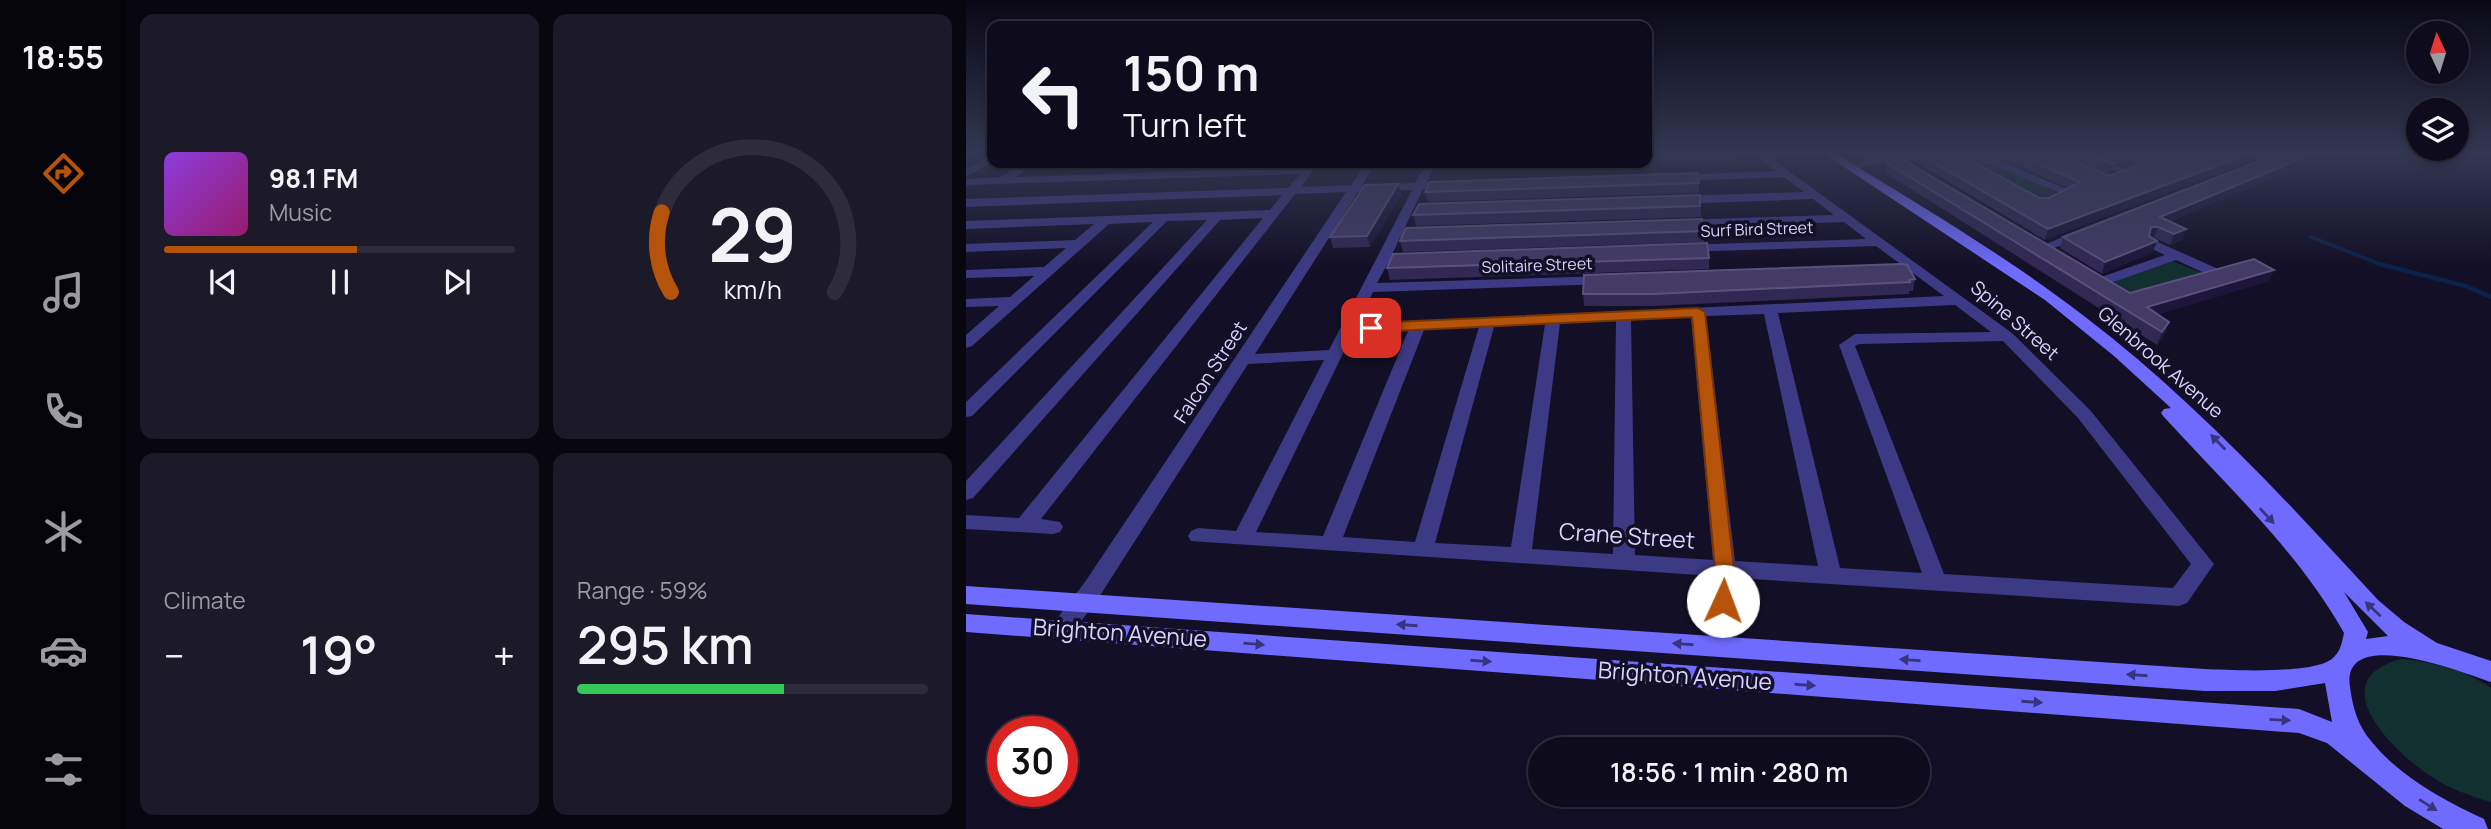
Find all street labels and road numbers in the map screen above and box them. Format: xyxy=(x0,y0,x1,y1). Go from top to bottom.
street label: Surf Bird Street xyxy=(1700,216,1814,242)
street label: Solitaire Street xyxy=(1481,252,1593,278)
street label: Spine Street xyxy=(1965,274,2065,366)
street label: Glenbrook Avenue xyxy=(2093,300,2229,424)
street label: Falcon Street xyxy=(1167,316,1253,428)
street label: Crane Street xyxy=(1558,514,1696,556)
street label: Brighton Avenue xyxy=(1032,610,1208,654)
street label: Brighton Avenue xyxy=(1597,653,1773,697)

